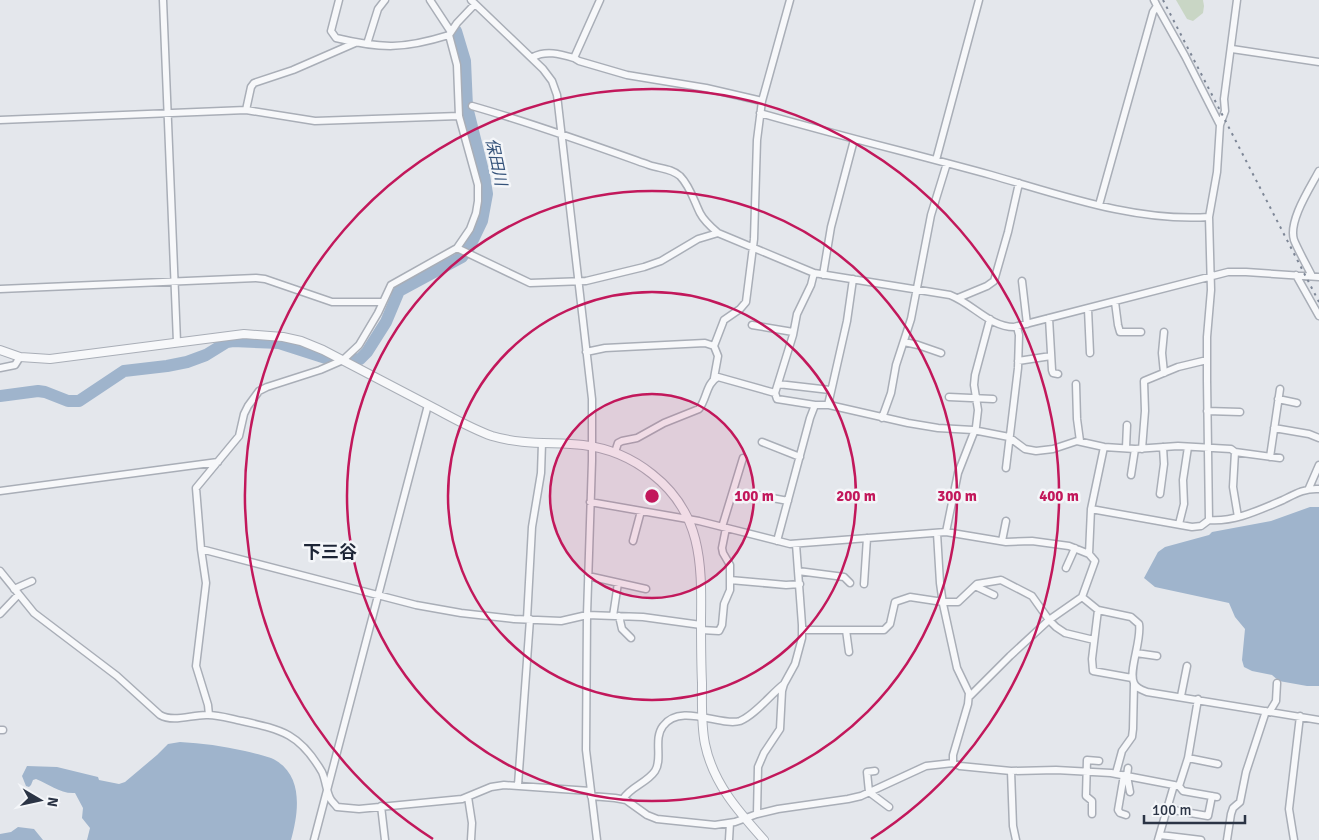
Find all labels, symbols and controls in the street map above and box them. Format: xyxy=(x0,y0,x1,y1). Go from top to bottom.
water label: 保田川 xyxy=(481,136,511,190)
centre of rings xyxy=(643,487,661,505)
text: 100 m xyxy=(734,487,774,505)
text: 200 m xyxy=(836,487,876,505)
text: 300 m xyxy=(937,487,977,505)
text: 400 m xyxy=(1039,487,1079,505)
district label: 下三谷 xyxy=(303,541,357,563)
north arrow xyxy=(15,775,65,825)
scale bar xyxy=(1144,792,1245,824)
text: N xyxy=(43,796,62,808)
text: 100 m xyxy=(1152,801,1192,819)

